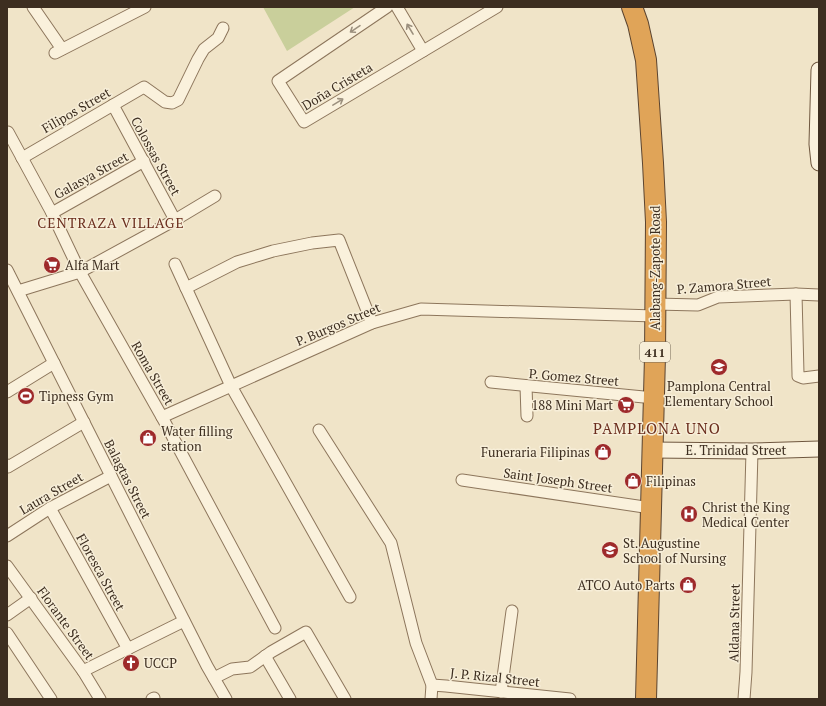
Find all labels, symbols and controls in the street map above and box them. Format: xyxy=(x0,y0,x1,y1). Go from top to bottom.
one-way arrow xyxy=(406,23,414,35)
one-way arrow xyxy=(349,25,360,33)
street label: Doña Cristeta xyxy=(298,58,376,114)
street label: Filipos Street xyxy=(38,83,114,137)
one-way arrow xyxy=(332,97,344,105)
street label: Colossas Street xyxy=(127,113,185,199)
street label: Galasya Street xyxy=(51,147,132,203)
street label: Alabang-Zapote Road xyxy=(646,206,664,330)
district label: CENTRAZA VILLAGE xyxy=(37,213,185,232)
supermarket icon: Alfa Mart xyxy=(42,255,62,275)
place label: Alfa Mart xyxy=(65,256,120,274)
street label: P. Zamora Street xyxy=(676,272,772,298)
street label: P. Burgos Street xyxy=(293,298,383,350)
street label: Roma Street xyxy=(127,338,179,408)
road number: 411 xyxy=(640,342,670,362)
school or university icon: Pamplona Central Elementary School xyxy=(709,357,729,377)
street label: P. Gomez Street xyxy=(528,364,620,390)
place label: Pamplona Central Elementary School xyxy=(665,377,773,410)
sports icon: Tipness Gym xyxy=(16,386,36,406)
place label: Tipness Gym xyxy=(39,387,114,405)
supermarket icon: 188 Mini Mart xyxy=(616,395,636,415)
place label: 188 Mini Mart xyxy=(531,396,613,414)
district label: PAMPLONA UNO xyxy=(593,418,721,438)
place label: Water filling station xyxy=(161,422,233,455)
shop icon: Water filling station xyxy=(138,428,158,448)
street label: Balagtas Street xyxy=(100,436,156,522)
street label: E. Trinidad Street xyxy=(686,441,787,459)
shop icon: Funeraria Filipinas xyxy=(593,442,613,462)
place label: Funeraria Filipinas xyxy=(481,443,590,461)
street label: Saint Joseph Street xyxy=(502,463,614,497)
street label: Laura Street xyxy=(16,467,86,518)
shop icon: Filipinas xyxy=(623,471,643,491)
place label: Filipinas xyxy=(646,472,696,490)
place label: Christ the King Medical Center xyxy=(702,498,790,531)
hospital icon: Christ the King Medical Center xyxy=(679,504,699,524)
street label: Floresca Street xyxy=(72,530,130,614)
place label: St. Augustine School of Nursing xyxy=(623,534,726,567)
school or university icon: St. Augustine School of Nursing xyxy=(600,540,620,560)
shop icon: ATCO Auto Parts xyxy=(678,575,698,595)
place label: ATCO Auto Parts xyxy=(578,576,675,594)
street label: Florante Street xyxy=(33,583,99,663)
street label: Aldana Street xyxy=(724,583,744,663)
church icon: UCCP xyxy=(121,653,141,673)
place label: UCCP xyxy=(144,654,177,672)
street label: J. P. Rizal Street xyxy=(449,663,541,691)

